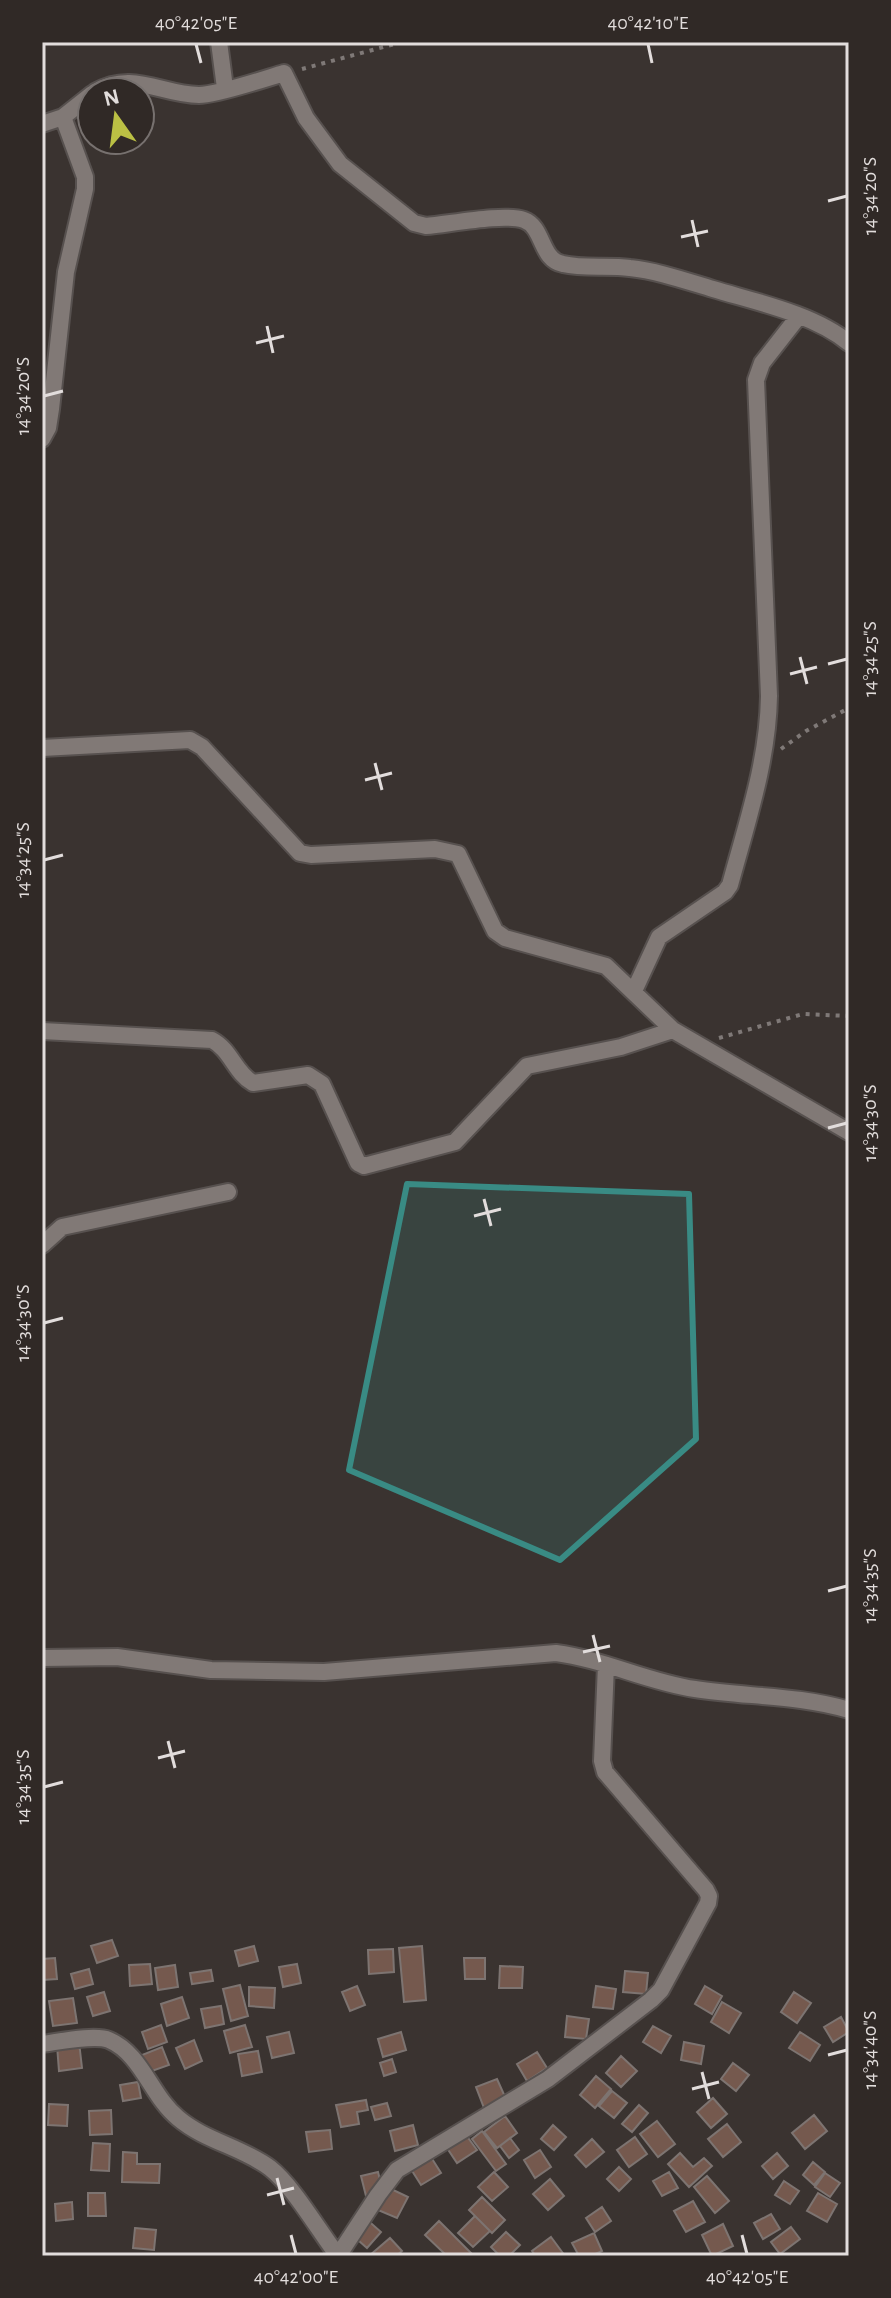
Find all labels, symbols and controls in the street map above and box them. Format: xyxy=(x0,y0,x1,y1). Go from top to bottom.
text: 40°42'05"E xyxy=(155,13,237,33)
text: 40°42'10"E xyxy=(608,13,689,33)
north arrow xyxy=(76,76,156,156)
text: N xyxy=(101,85,121,110)
text: 14°34'20"S xyxy=(860,157,880,235)
text: 14°34'20"S xyxy=(13,357,33,435)
text: 14°34'25"S xyxy=(860,621,880,697)
text: 14°34'25"S xyxy=(13,822,33,898)
text: 14°34'30"S xyxy=(860,1084,880,1162)
text: 14°34'30"S xyxy=(13,1284,33,1362)
text: 14°34'35"S xyxy=(860,1548,880,1624)
text: 14°34'35"S xyxy=(13,1749,33,1825)
text: 14°34'40"S xyxy=(860,2011,880,2089)
text: 40°42'00"E xyxy=(254,2267,339,2287)
text: 40°42'05"E xyxy=(706,2267,788,2287)

